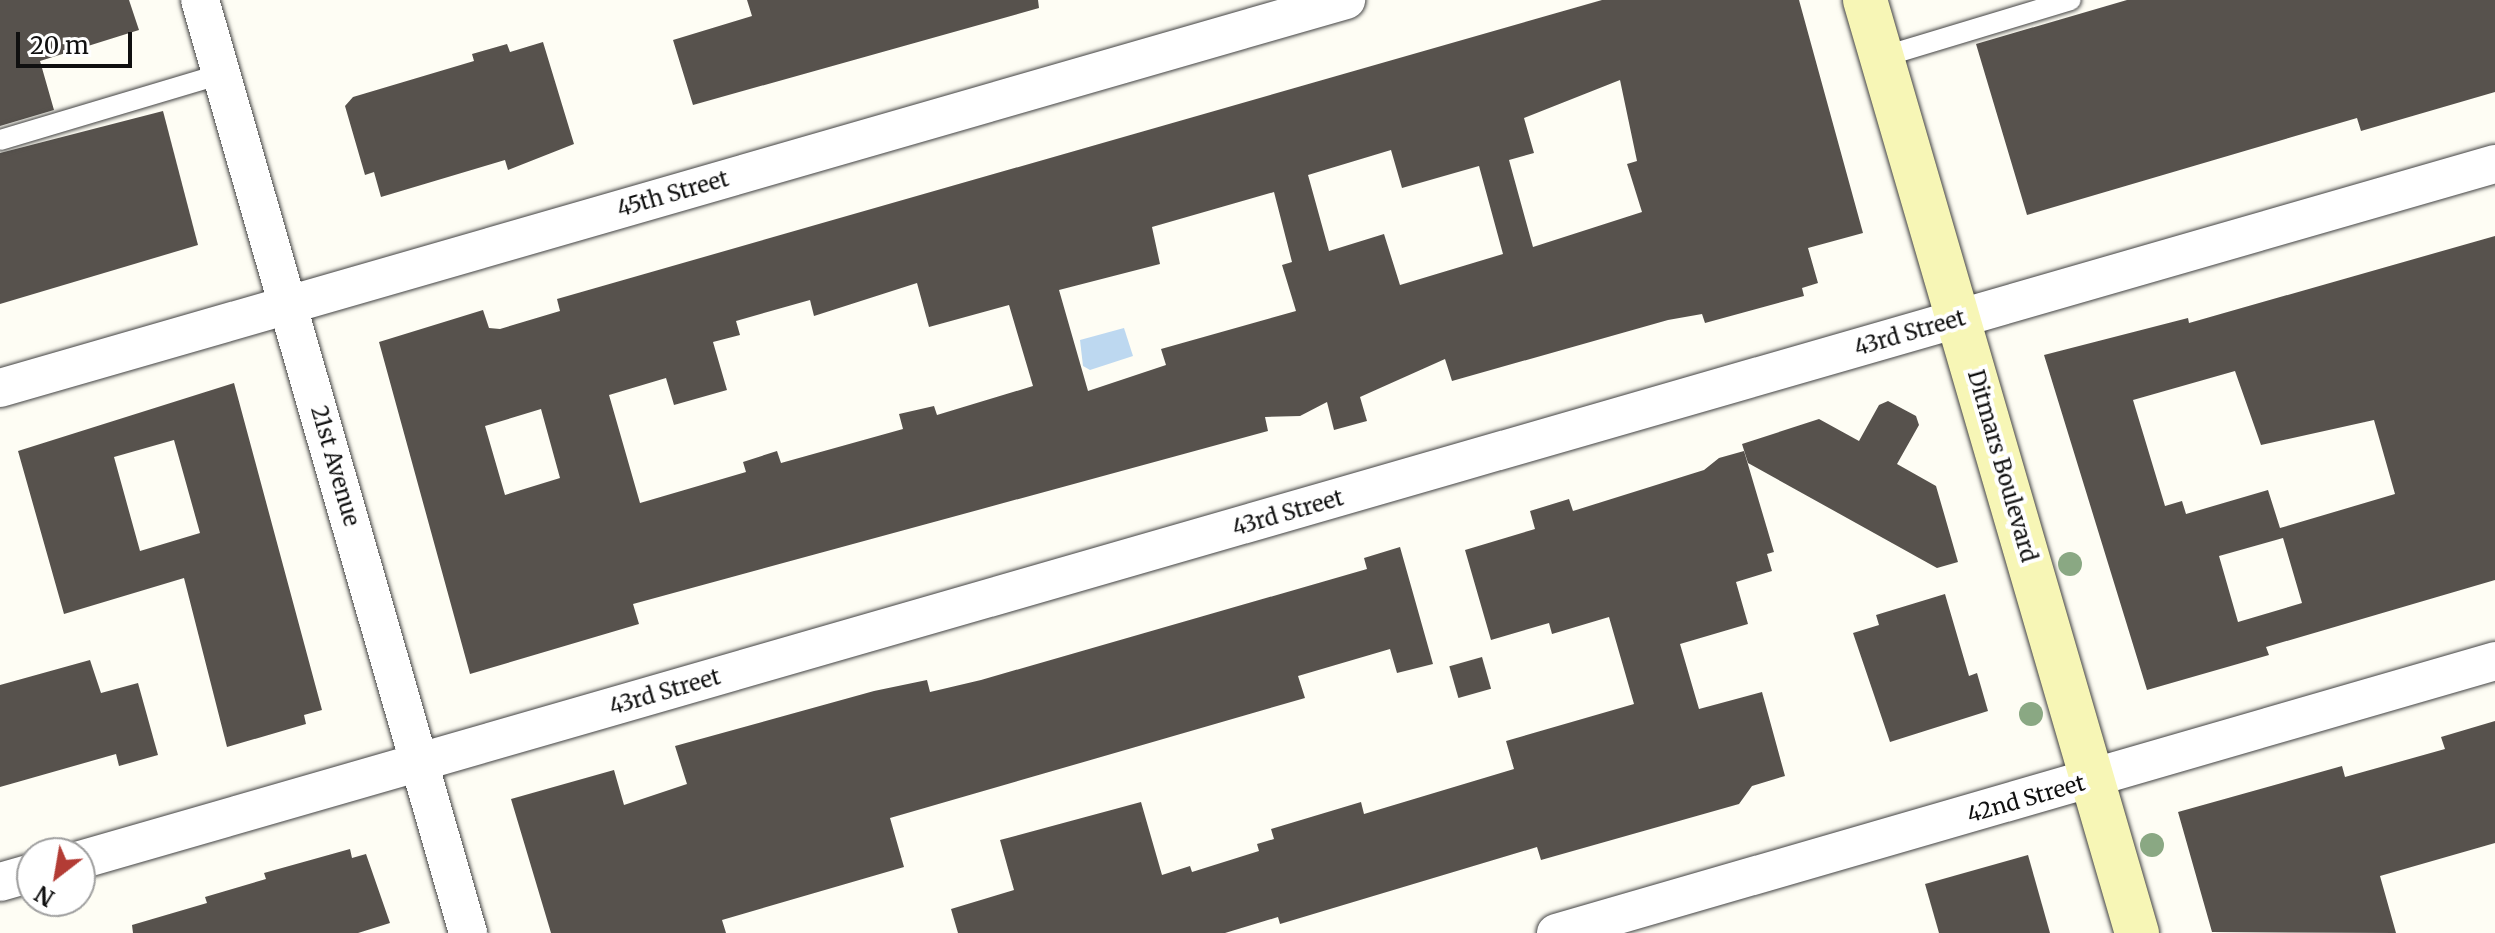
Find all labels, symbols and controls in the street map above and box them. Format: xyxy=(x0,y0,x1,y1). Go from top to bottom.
scale bar xyxy=(20,16,136,66)
text: 20 m xyxy=(30,30,89,61)
street label: 45th Street xyxy=(614,165,732,223)
street label: 43rd Street xyxy=(1851,305,1969,361)
street label: Ditmars Boulevard xyxy=(1962,367,2042,565)
street label: 21st Avenue xyxy=(305,403,365,529)
street label: 43rd Street xyxy=(1229,485,1347,541)
street label: 43rd Street xyxy=(606,664,724,720)
street label: 42nd Street xyxy=(1964,770,2088,828)
north arrow xyxy=(16,837,96,917)
text: N xyxy=(30,879,59,912)

